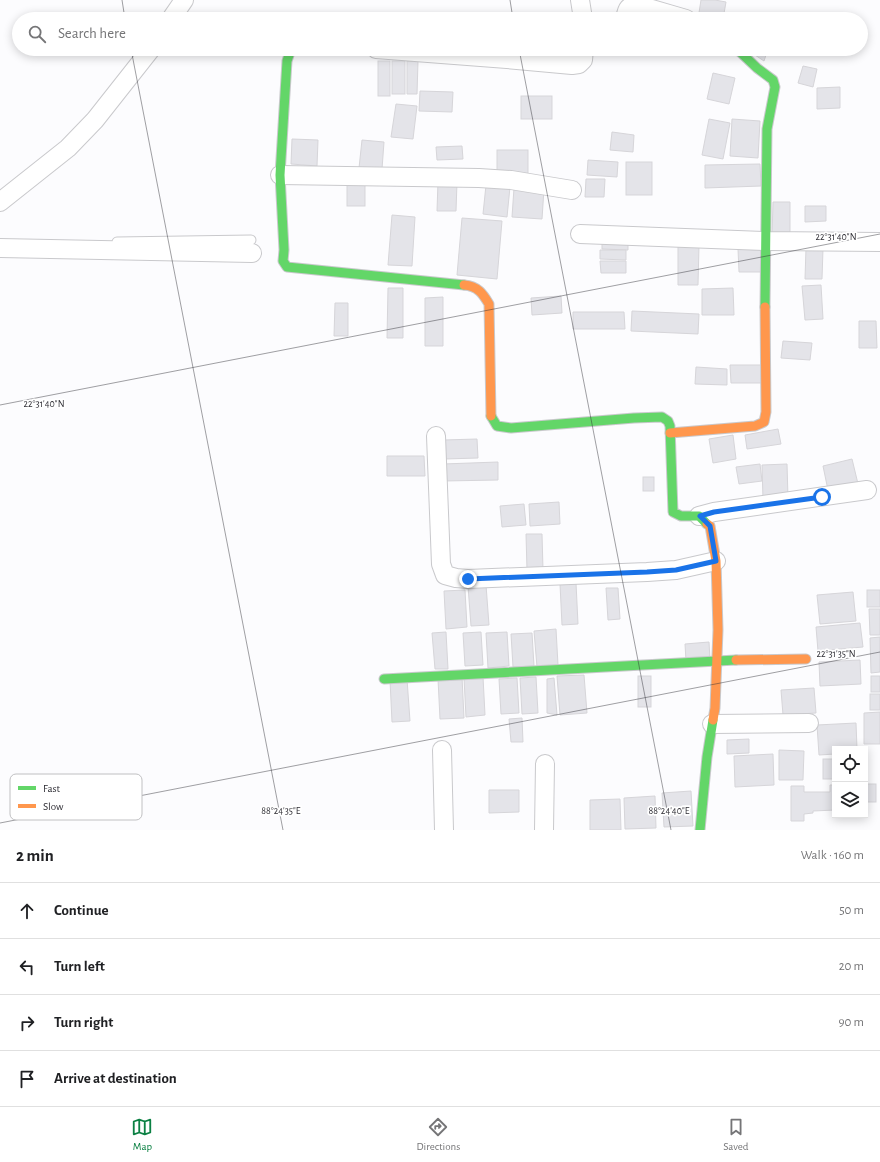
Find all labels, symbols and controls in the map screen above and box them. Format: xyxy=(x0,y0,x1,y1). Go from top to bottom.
search box xyxy=(12,12,868,56)
icon: search xyxy=(26,23,48,45)
text: Search here xyxy=(58,26,126,41)
text: 22°31'40"N xyxy=(816,232,856,242)
text: 22°31'40"N xyxy=(24,399,64,409)
route start xyxy=(813,488,831,506)
route end xyxy=(459,570,477,588)
text: 22°31'35"N xyxy=(816,649,856,659)
map controls xyxy=(832,746,868,818)
button: locate xyxy=(832,746,868,782)
legend xyxy=(10,774,142,820)
button: layers xyxy=(832,782,868,818)
text: Fast xyxy=(43,783,61,794)
text: Slow xyxy=(43,801,64,812)
text: 88°24'35"E xyxy=(261,806,301,816)
text: 88°24'40"E xyxy=(648,806,690,816)
text: 2 min xyxy=(16,847,54,864)
text: Walk · 160 m xyxy=(801,849,864,862)
icon: ahead xyxy=(16,900,38,922)
text: Continue xyxy=(54,903,109,918)
text: 50 m xyxy=(839,904,864,917)
icon: left xyxy=(16,956,38,978)
text: Turn left xyxy=(54,959,105,974)
text: 20 m xyxy=(839,960,864,973)
icon: right xyxy=(16,1012,38,1034)
text: Turn right xyxy=(54,1015,113,1030)
text: 90 m xyxy=(838,1016,864,1029)
icon: arrive xyxy=(16,1068,38,1090)
text: Arrive at destination xyxy=(54,1071,177,1086)
tab: Map xyxy=(131,1116,153,1153)
tab: Directions xyxy=(416,1116,460,1153)
tab: Saved xyxy=(723,1116,748,1153)

